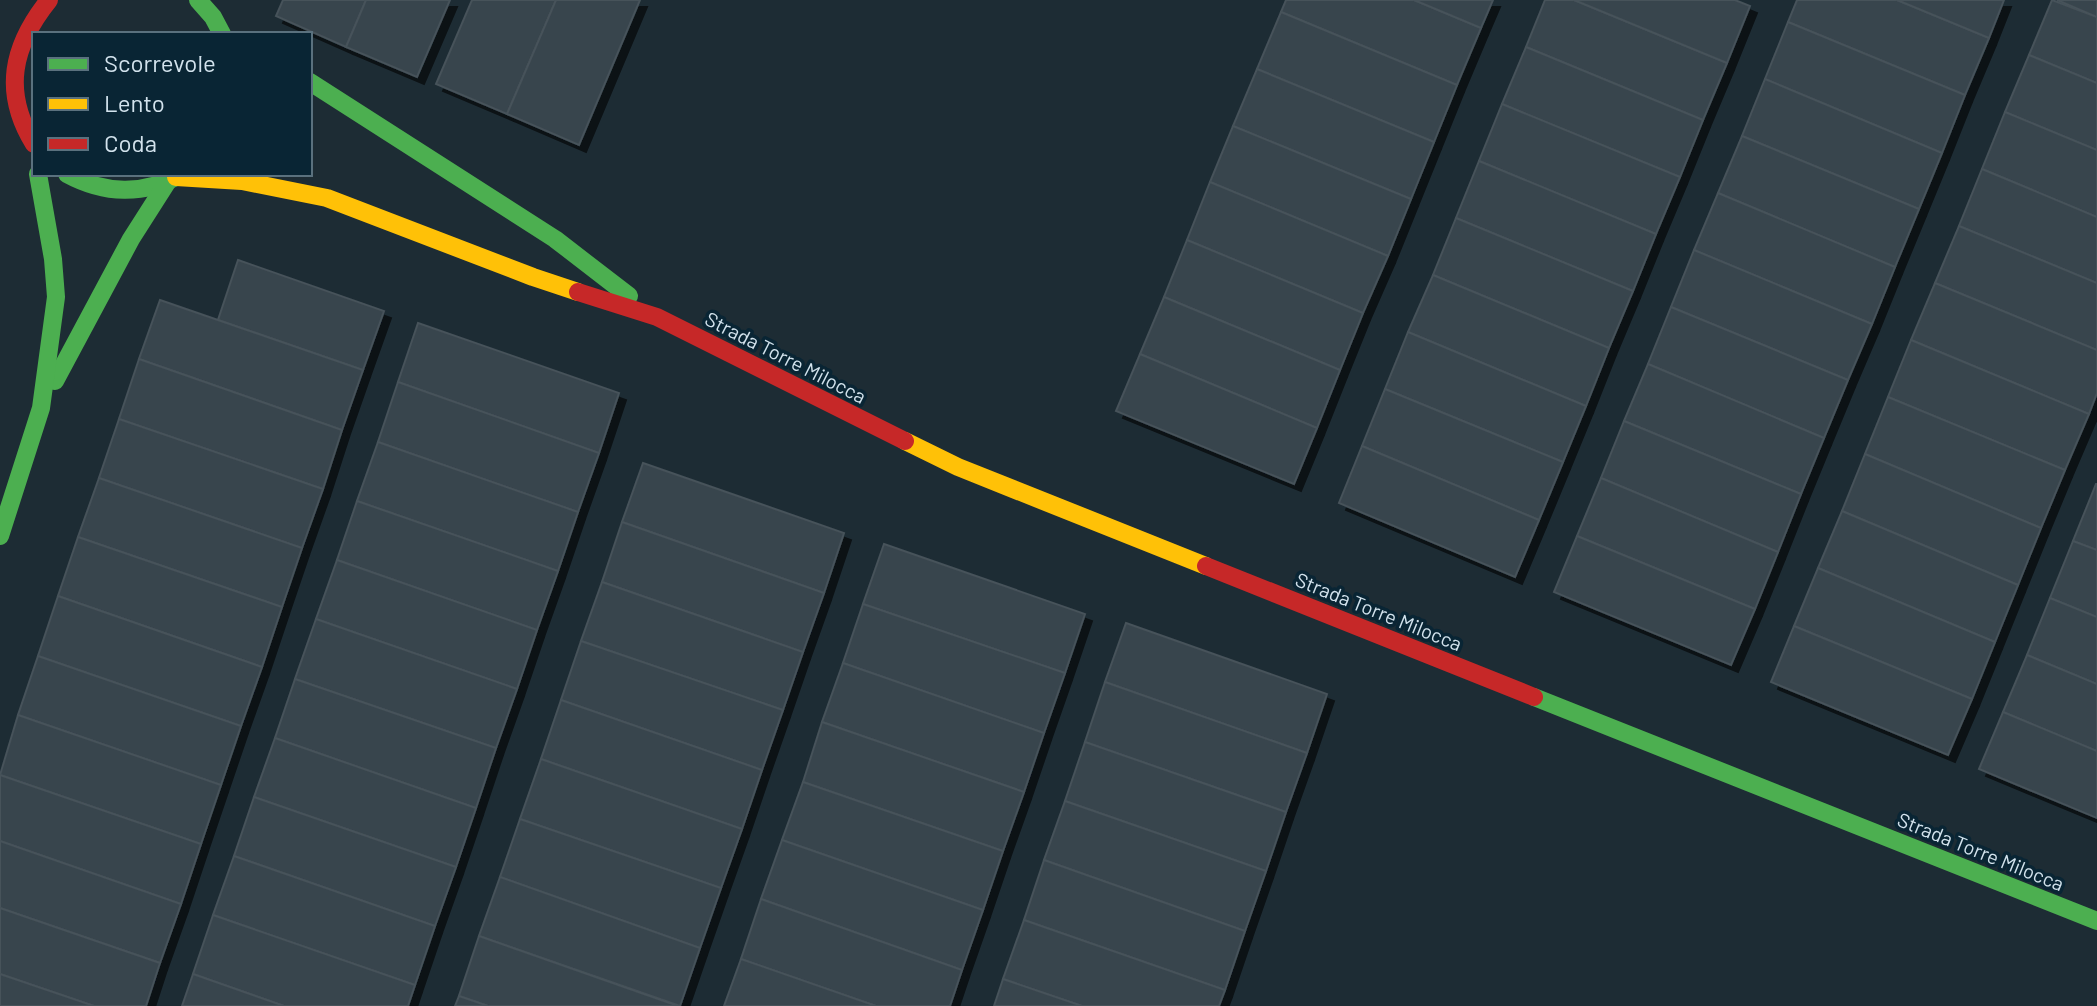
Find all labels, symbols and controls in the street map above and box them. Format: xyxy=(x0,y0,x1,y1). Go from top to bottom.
legend xyxy=(32,32,312,176)
text: Scorrevole xyxy=(104,48,216,77)
text: Lento xyxy=(104,88,165,117)
text: Coda xyxy=(104,128,157,157)
street label: Strada Torre Milocca xyxy=(702,306,870,408)
street label: Strada Torre Milocca xyxy=(1292,567,1466,655)
street label: Strada Torre Milocca xyxy=(1894,807,2068,895)

